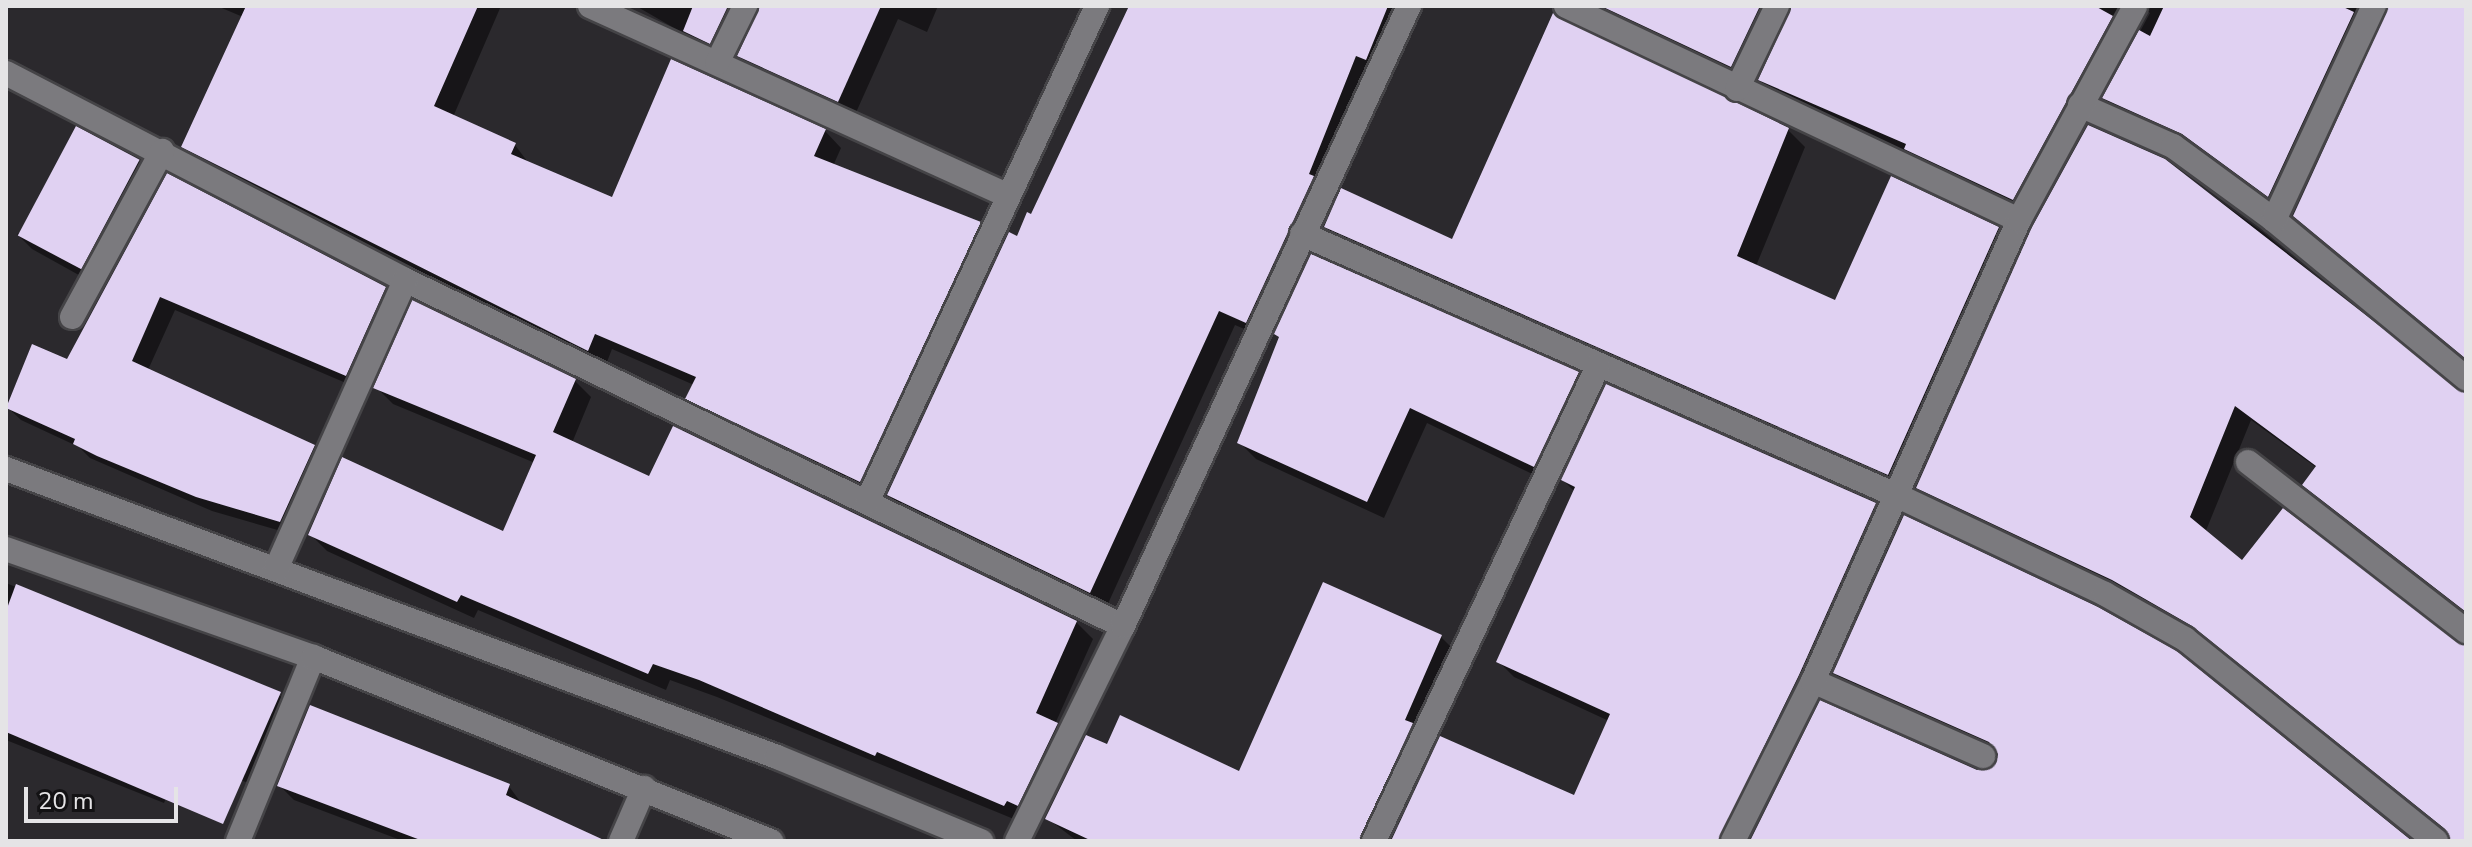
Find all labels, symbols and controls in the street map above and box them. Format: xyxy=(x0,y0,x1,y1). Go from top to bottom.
scale bar xyxy=(28,771,182,821)
text: 20 m xyxy=(38,785,94,817)

